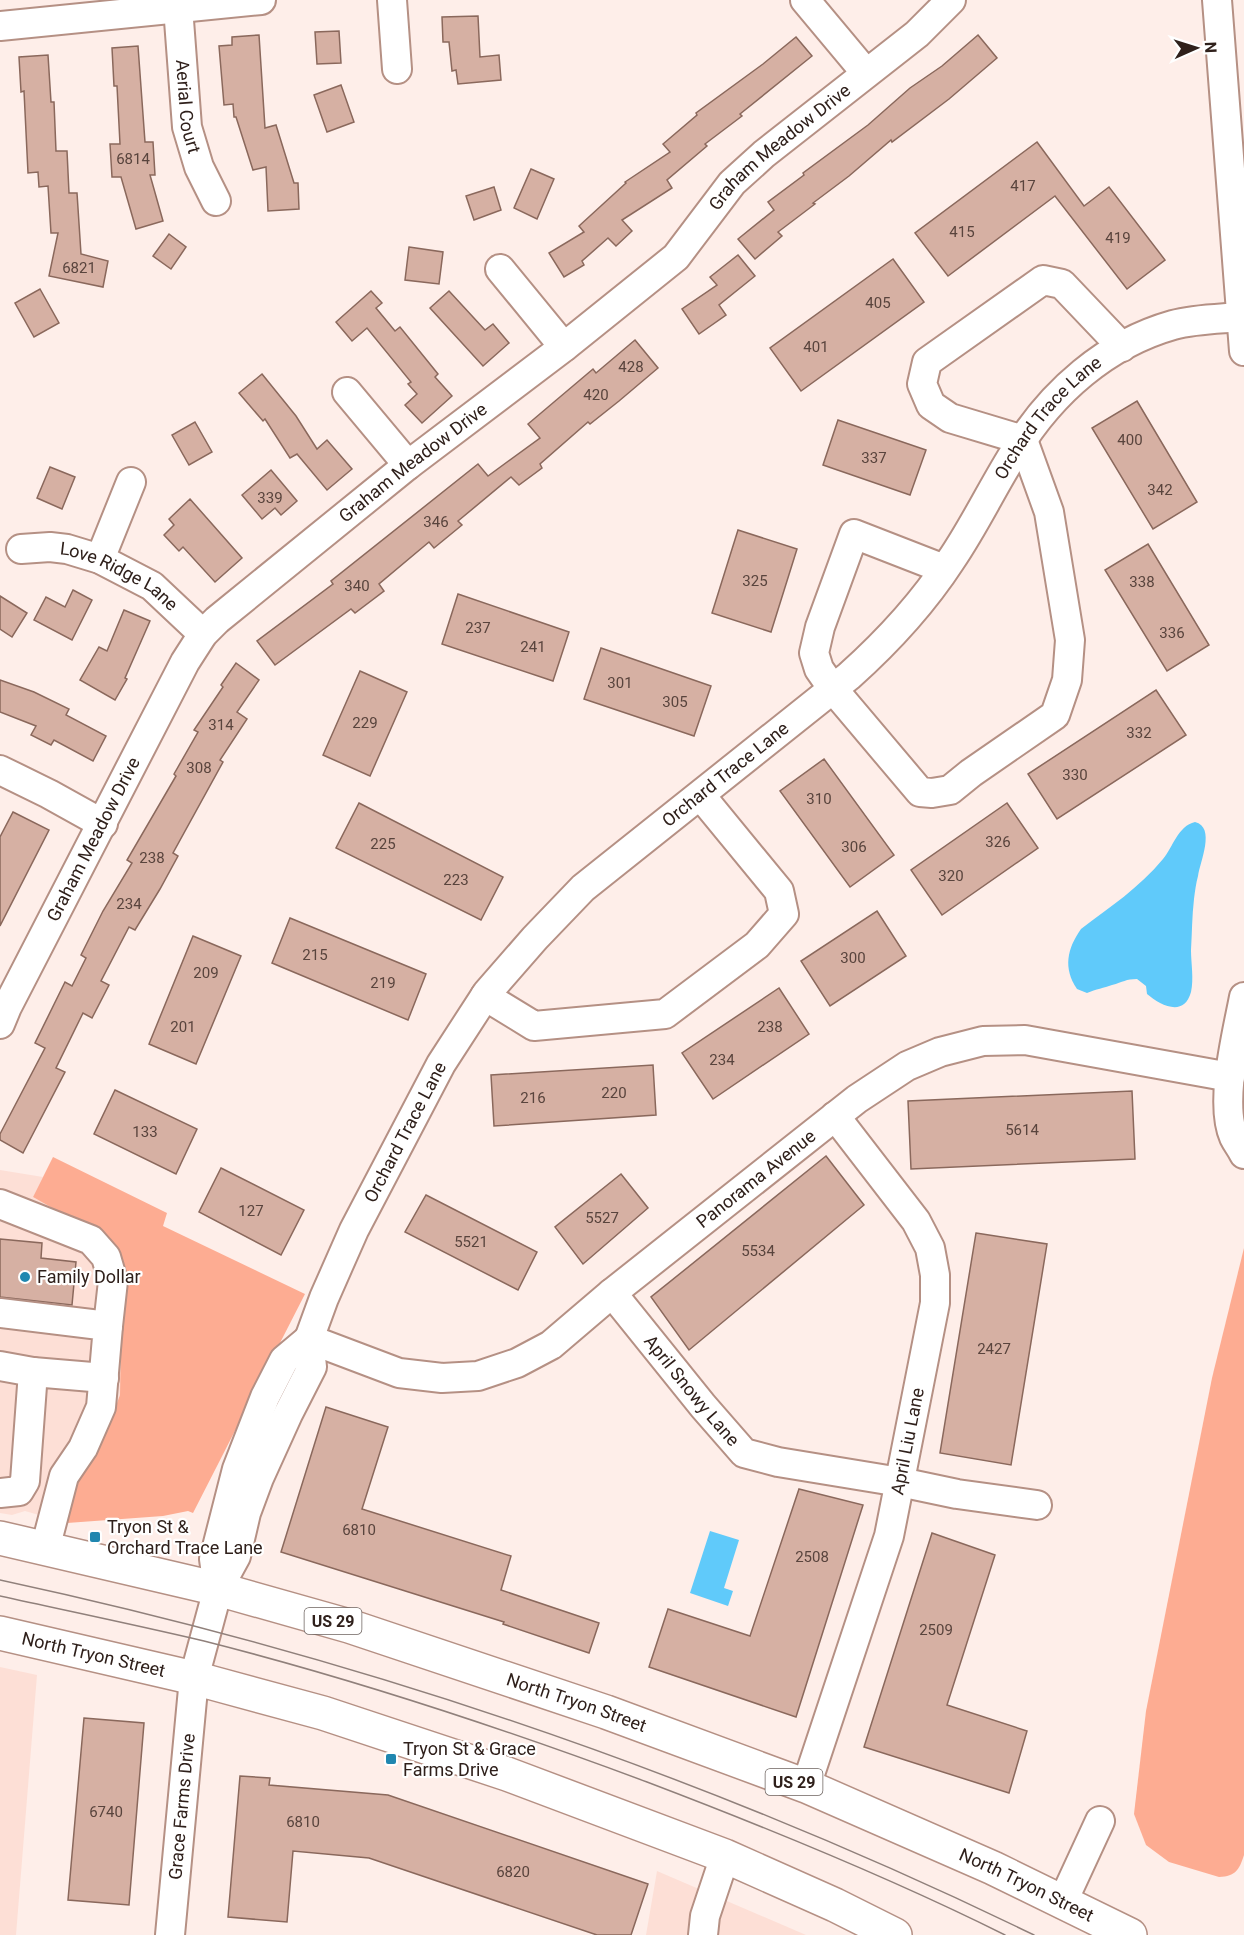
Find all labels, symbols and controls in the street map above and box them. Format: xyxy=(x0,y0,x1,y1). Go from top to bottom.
north arrow xyxy=(1166,18,1226,78)
text: N xyxy=(1201,41,1220,53)
street label: Aerial Court xyxy=(172,59,205,156)
street label: Graham Meadow Drive xyxy=(704,79,854,214)
house number: 6814 xyxy=(116,150,150,168)
house number: 417 xyxy=(1010,177,1036,195)
house number: 415 xyxy=(949,223,975,241)
house number: 419 xyxy=(1105,229,1131,247)
house number: 6821 xyxy=(62,259,96,277)
house number: 405 xyxy=(865,294,891,312)
house number: 401 xyxy=(803,338,829,356)
street label: Orchard Trace Lane xyxy=(990,351,1105,483)
house number: 428 xyxy=(618,358,644,376)
house number: 420 xyxy=(583,386,609,404)
street label: Graham Meadow Drive xyxy=(335,398,491,527)
house number: 400 xyxy=(1117,431,1143,449)
house number: 337 xyxy=(861,449,887,467)
house number: 342 xyxy=(1147,481,1173,499)
house number: 339 xyxy=(257,489,283,507)
house number: 346 xyxy=(423,513,449,531)
street label: Love Ridge Lane xyxy=(59,537,182,615)
house number: 325 xyxy=(742,572,768,590)
house number: 338 xyxy=(1129,573,1155,591)
house number: 340 xyxy=(344,577,370,595)
house number: 237 xyxy=(465,619,491,637)
house number: 336 xyxy=(1159,624,1185,642)
house number: 241 xyxy=(520,638,546,656)
house number: 301 xyxy=(607,674,633,692)
house number: 305 xyxy=(662,693,688,711)
house number: 229 xyxy=(352,714,378,732)
house number: 314 xyxy=(208,716,234,734)
street label: Orchard Trace Lane xyxy=(658,717,793,831)
house number: 332 xyxy=(1126,724,1152,742)
street label: Graham Meadow Drive xyxy=(42,754,144,925)
house number: 308 xyxy=(186,759,212,777)
house number: 330 xyxy=(1062,766,1088,784)
house number: 310 xyxy=(806,790,832,808)
house number: 326 xyxy=(985,833,1011,851)
house number: 225 xyxy=(370,835,396,853)
house number: 306 xyxy=(841,838,867,856)
house number: 238 xyxy=(139,849,165,867)
house number: 320 xyxy=(938,867,964,885)
house number: 223 xyxy=(443,871,469,889)
house number: 234 xyxy=(116,895,142,913)
house number: 215 xyxy=(302,946,328,964)
house number: 300 xyxy=(840,949,866,967)
house number: 209 xyxy=(193,964,219,982)
house number: 219 xyxy=(370,974,396,992)
house number: 201 xyxy=(170,1018,196,1036)
house number: 238 xyxy=(757,1018,783,1036)
house number: 234 xyxy=(709,1051,735,1069)
street label: Orchard Trace Lane xyxy=(359,1058,450,1206)
house number: 220 xyxy=(601,1084,627,1102)
house number: 216 xyxy=(520,1089,546,1107)
house number: 5614 xyxy=(1005,1121,1039,1139)
house number: 133 xyxy=(132,1123,158,1141)
street label: Panorama Avenue xyxy=(692,1125,819,1232)
house number: 127 xyxy=(238,1202,264,1220)
house number: 5527 xyxy=(585,1209,619,1227)
house number: 5521 xyxy=(454,1233,488,1251)
house number: 5534 xyxy=(741,1242,775,1260)
place label: Family Dollar xyxy=(37,1266,141,1287)
marker: Family Dollar xyxy=(18,1270,32,1284)
street label: April Snowy Lane xyxy=(640,1331,744,1450)
house number: 2427 xyxy=(977,1340,1011,1358)
street label: April Liu Lane xyxy=(886,1386,928,1497)
place label: Tryon St & Orchard Trace Lane xyxy=(107,1516,263,1558)
house number: 6810 xyxy=(342,1521,376,1539)
marker: Tryon St & Orchard Trace Lane xyxy=(88,1530,102,1544)
house number: 2508 xyxy=(795,1548,829,1566)
road number: US 29 xyxy=(304,1608,362,1634)
house number: 2509 xyxy=(919,1621,953,1639)
street label: North Tryon Street xyxy=(20,1627,167,1681)
street label: North Tryon Street xyxy=(504,1668,650,1736)
street label: Grace Farms Drive xyxy=(164,1732,199,1881)
place label: Tryon St & Grace Farms Drive xyxy=(403,1738,536,1780)
marker: Tryon St & Grace Farms Drive xyxy=(384,1752,398,1766)
road number: US 29 xyxy=(766,1769,822,1795)
house number: 6740 xyxy=(89,1803,123,1821)
house number: 6810 xyxy=(286,1813,320,1831)
street label: North Tryon Street xyxy=(956,1844,1097,1926)
house number: 6820 xyxy=(496,1863,530,1881)

